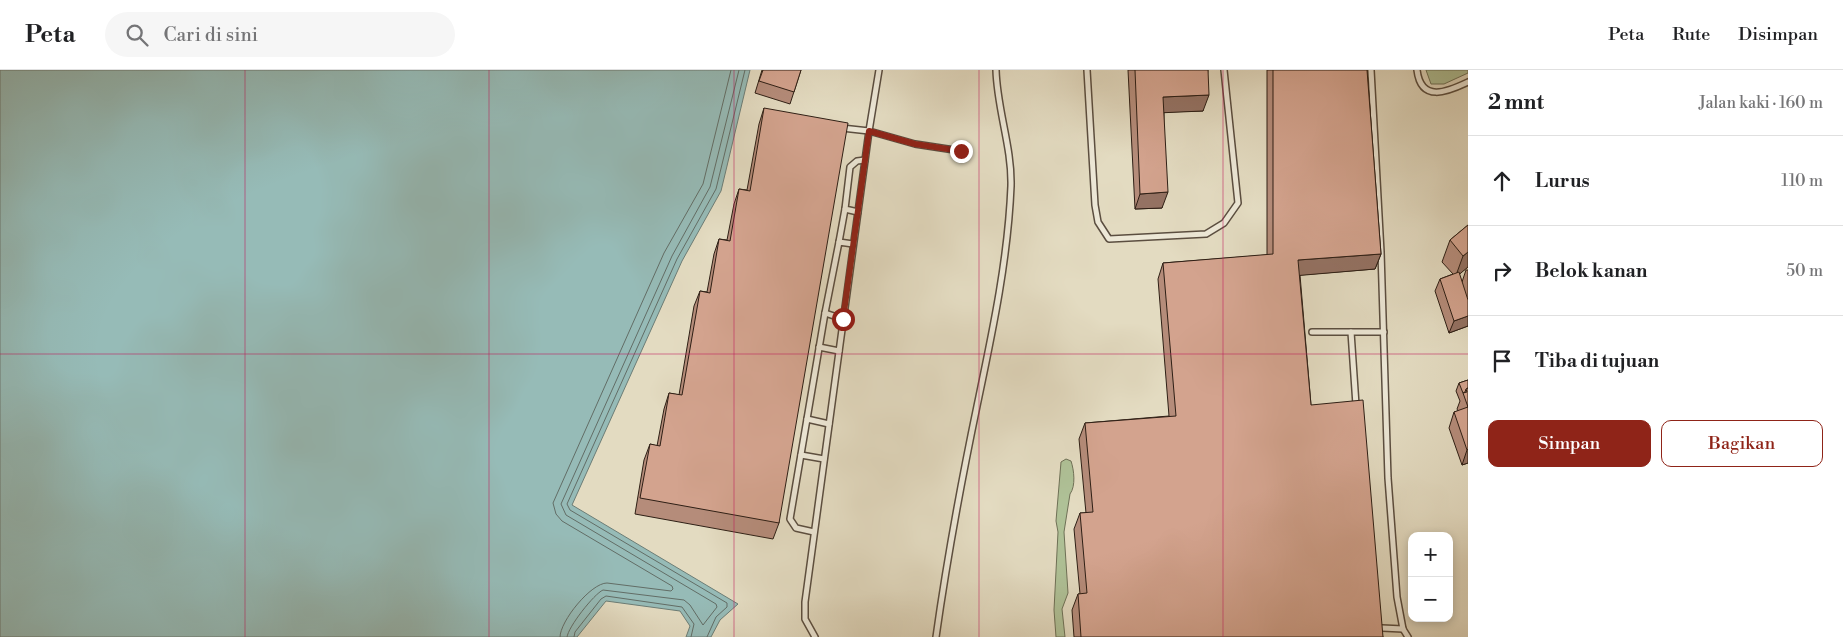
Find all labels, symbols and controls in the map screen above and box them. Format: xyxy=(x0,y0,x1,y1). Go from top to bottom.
search box xyxy=(105,12,455,57)
text: Peta xyxy=(25,20,75,50)
icon: search xyxy=(123,21,151,49)
text: Cari di sini xyxy=(163,23,258,47)
text: Peta xyxy=(1608,23,1644,46)
text: Rute xyxy=(1672,23,1710,46)
text: Disimpan xyxy=(1738,23,1818,46)
text: 2 mnt xyxy=(1488,90,1544,116)
text: Jalan kaki · 160 m xyxy=(1699,93,1823,113)
route end xyxy=(950,140,973,163)
icon: ahead xyxy=(1488,167,1516,195)
text: Lurus xyxy=(1535,169,1590,193)
text: 110 m xyxy=(1781,171,1823,191)
icon: right xyxy=(1488,257,1516,285)
text: Belok kanan xyxy=(1535,259,1648,283)
text: 50 m xyxy=(1786,261,1823,281)
route start xyxy=(832,308,855,331)
icon: arrive xyxy=(1488,347,1516,375)
text: Tiba di tujuan xyxy=(1535,349,1659,373)
button: Simpan xyxy=(1488,420,1651,467)
button: Bagikan xyxy=(1661,420,1823,467)
map controls xyxy=(1408,532,1453,622)
button: + xyxy=(1408,532,1453,577)
button: − xyxy=(1408,577,1453,622)

